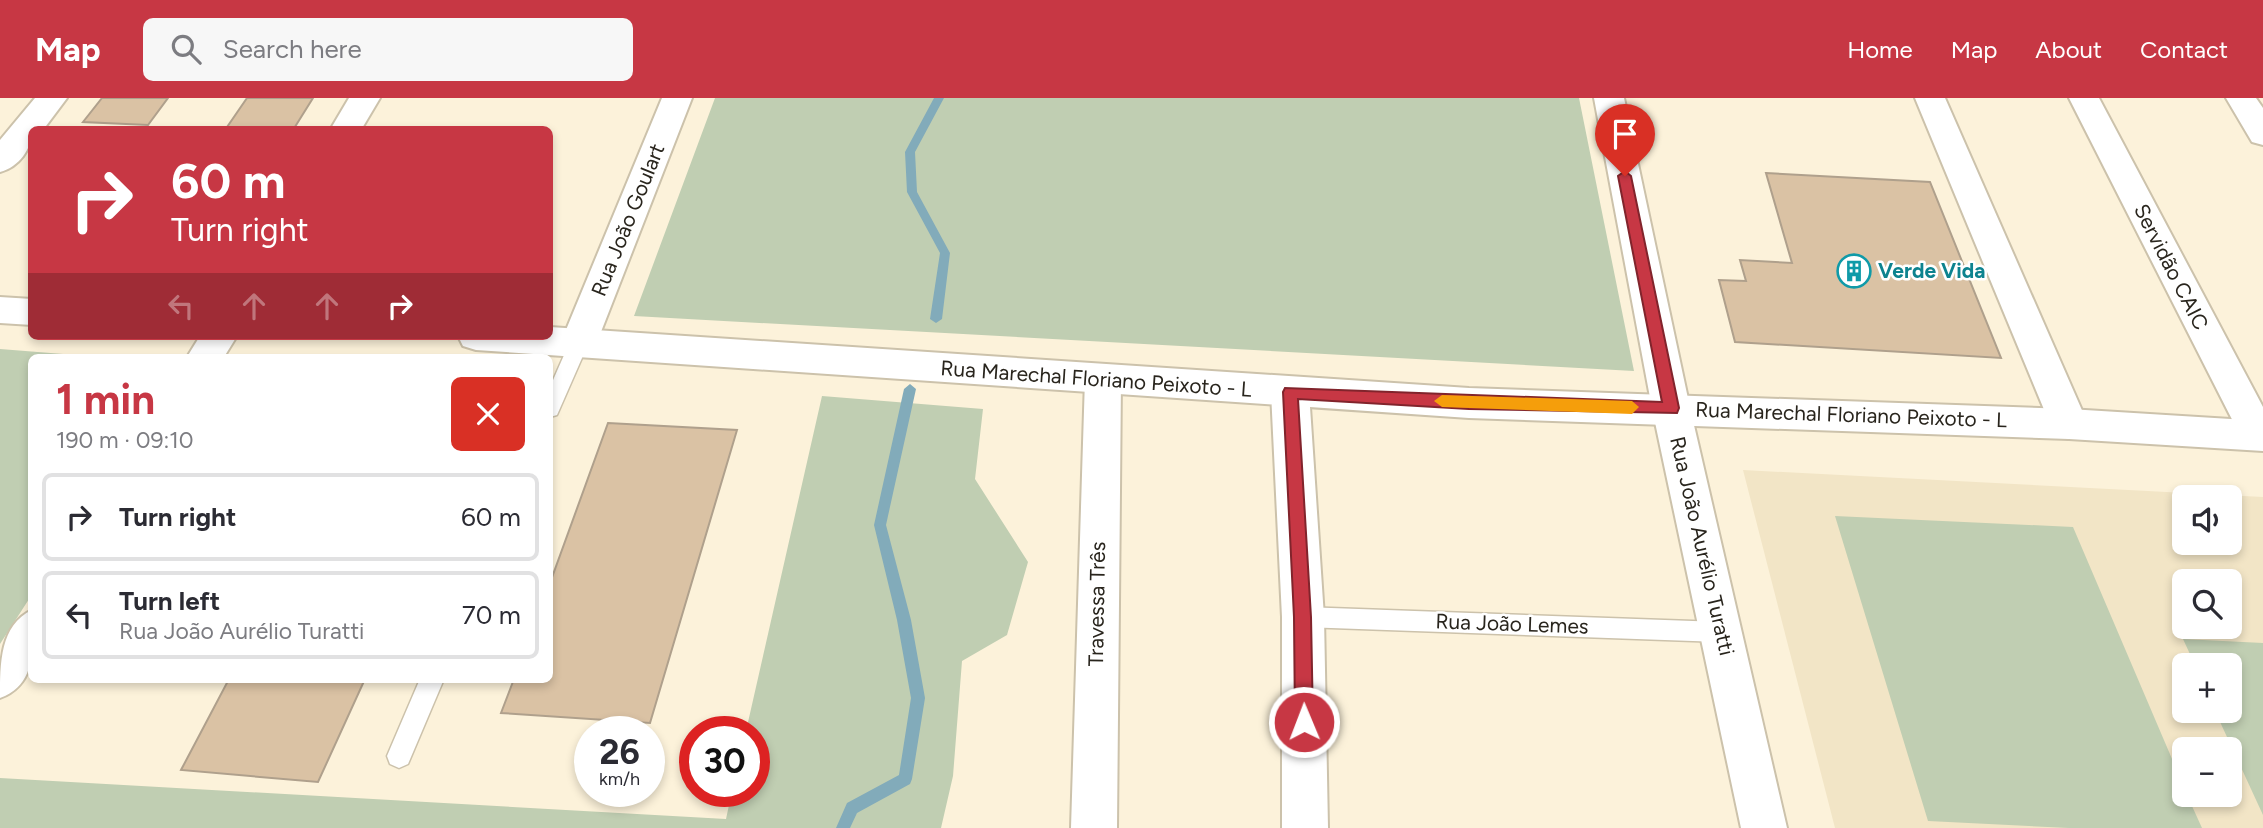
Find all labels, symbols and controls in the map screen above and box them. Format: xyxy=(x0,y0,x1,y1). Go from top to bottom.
search box xyxy=(143,18,633,81)
text: Map xyxy=(35,30,101,69)
icon: search xyxy=(167,30,205,68)
text: Search here xyxy=(223,33,362,65)
text: Home xyxy=(1847,35,1913,64)
text: Map xyxy=(1951,35,1997,64)
text: About xyxy=(2035,35,2102,64)
text: Contact xyxy=(2140,35,2228,64)
pin xyxy=(1595,104,1655,176)
icon: arrive xyxy=(1606,115,1644,153)
street label: Rua João Goulart xyxy=(586,140,669,300)
text: 60 m xyxy=(171,151,286,210)
icon: right xyxy=(56,154,147,245)
street label: Servidão CAIC xyxy=(2129,200,2214,334)
text: Turn right xyxy=(171,211,309,249)
building icon: Verde Vida xyxy=(1835,252,1873,290)
place label: Verde Vida xyxy=(1878,258,1985,283)
icon: left xyxy=(162,287,200,325)
icon: ahead xyxy=(235,287,273,325)
icon: ahead xyxy=(308,287,346,325)
icon: right xyxy=(381,287,419,325)
street label: Rua Marechal Floriano Peixoto - L xyxy=(940,355,1253,402)
text: 1 min xyxy=(56,374,155,425)
button: close xyxy=(451,377,525,451)
street label: Rua Marechal Floriano Peixoto - L xyxy=(1695,397,2007,432)
text: 190 m · 09:10 xyxy=(56,426,194,454)
street label: Rua João Aurélio Turatti xyxy=(1665,434,1740,658)
map controls xyxy=(2172,485,2242,807)
button: sound xyxy=(2172,485,2242,555)
icon: right xyxy=(60,498,98,536)
text: Turn right xyxy=(119,501,236,533)
text: 60 m xyxy=(461,501,521,533)
street label: Travessa Três xyxy=(1083,541,1110,667)
button: search xyxy=(2172,569,2242,639)
text: Turn left xyxy=(119,585,220,617)
icon: left xyxy=(60,596,98,634)
text: 70 m xyxy=(462,599,521,631)
street label: Rua João Lemes xyxy=(1435,608,1589,639)
text: Rua João Aurélio Turatti xyxy=(119,617,364,645)
button: + xyxy=(2172,653,2242,723)
position arrow xyxy=(1267,685,1341,759)
speed limit sign: 30 xyxy=(679,716,770,807)
text: 26 xyxy=(599,731,640,773)
button: − xyxy=(2172,737,2242,807)
text: km/h xyxy=(599,768,640,790)

